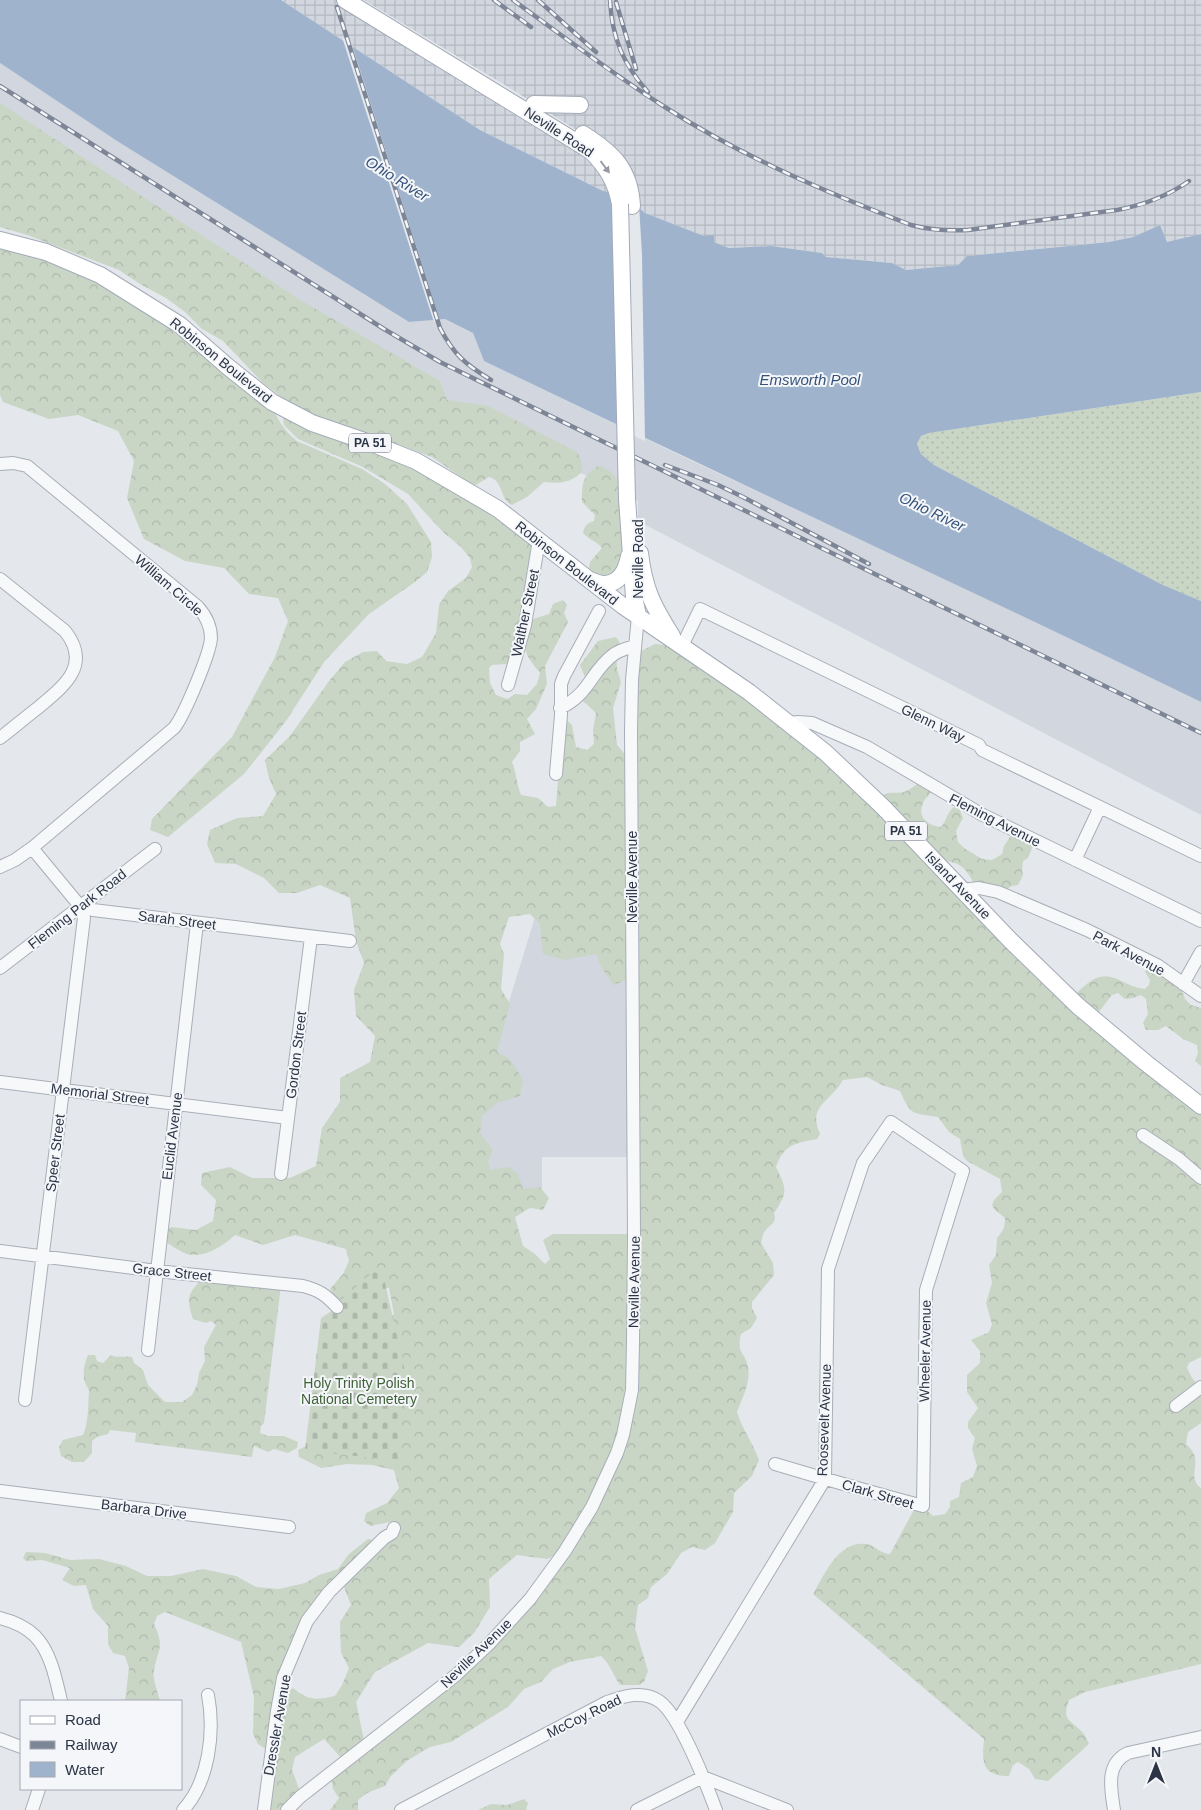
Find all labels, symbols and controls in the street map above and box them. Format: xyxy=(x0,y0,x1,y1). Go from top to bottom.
street label: Neville Road xyxy=(521,104,597,160)
water label: Ohio River xyxy=(363,153,433,205)
one-way arrow xyxy=(600,160,610,174)
street label: Robinson Boulevard xyxy=(167,314,275,406)
water label: Emsworth Pool xyxy=(760,371,861,388)
road number: PA 51 xyxy=(349,433,391,452)
water label: Ohio River xyxy=(897,488,969,535)
street label: Robinson Boulevard xyxy=(512,518,622,608)
street label: Neville Road xyxy=(630,519,646,599)
street label: William Circle xyxy=(132,551,206,619)
street label: Walther Street xyxy=(508,568,542,658)
street label: Glenn Way xyxy=(899,701,967,745)
street label: Fleming Avenue xyxy=(947,790,1043,850)
road number: PA 51 xyxy=(885,821,927,840)
street label: Neville Avenue xyxy=(624,831,640,923)
street label: Island Avenue xyxy=(922,848,994,922)
street label: Fleming Park Road xyxy=(25,866,129,952)
street label: Sarah Street xyxy=(137,907,217,933)
street label: Park Avenue xyxy=(1090,927,1168,979)
street label: Gordon Street xyxy=(283,1010,309,1100)
street label: Memorial Street xyxy=(50,1080,150,1108)
street label: Euclid Avenue xyxy=(159,1091,185,1181)
street label: Speer Street xyxy=(42,1113,68,1193)
street label: Neville Avenue xyxy=(625,1235,643,1328)
street label: Grace Street xyxy=(132,1260,212,1284)
street label: Wheeler Avenue xyxy=(916,1299,934,1402)
street label: Roosevelt Avenue xyxy=(814,1363,834,1477)
park label: Holy Trinity Polish National Cemetery xyxy=(301,1375,417,1407)
street label: Clark Street xyxy=(840,1476,916,1512)
street label: Barbara Drive xyxy=(100,1496,188,1522)
street label: Neville Avenue xyxy=(437,1615,515,1691)
street label: Dressler Avenue xyxy=(260,1673,294,1777)
street label: McCoy Road xyxy=(544,1691,624,1741)
legend xyxy=(20,1700,182,1790)
text: Road xyxy=(65,1711,101,1728)
text: Railway xyxy=(65,1736,118,1753)
north arrow xyxy=(1131,1740,1181,1790)
text: N xyxy=(1151,1744,1161,1760)
text: Water xyxy=(65,1761,104,1778)

